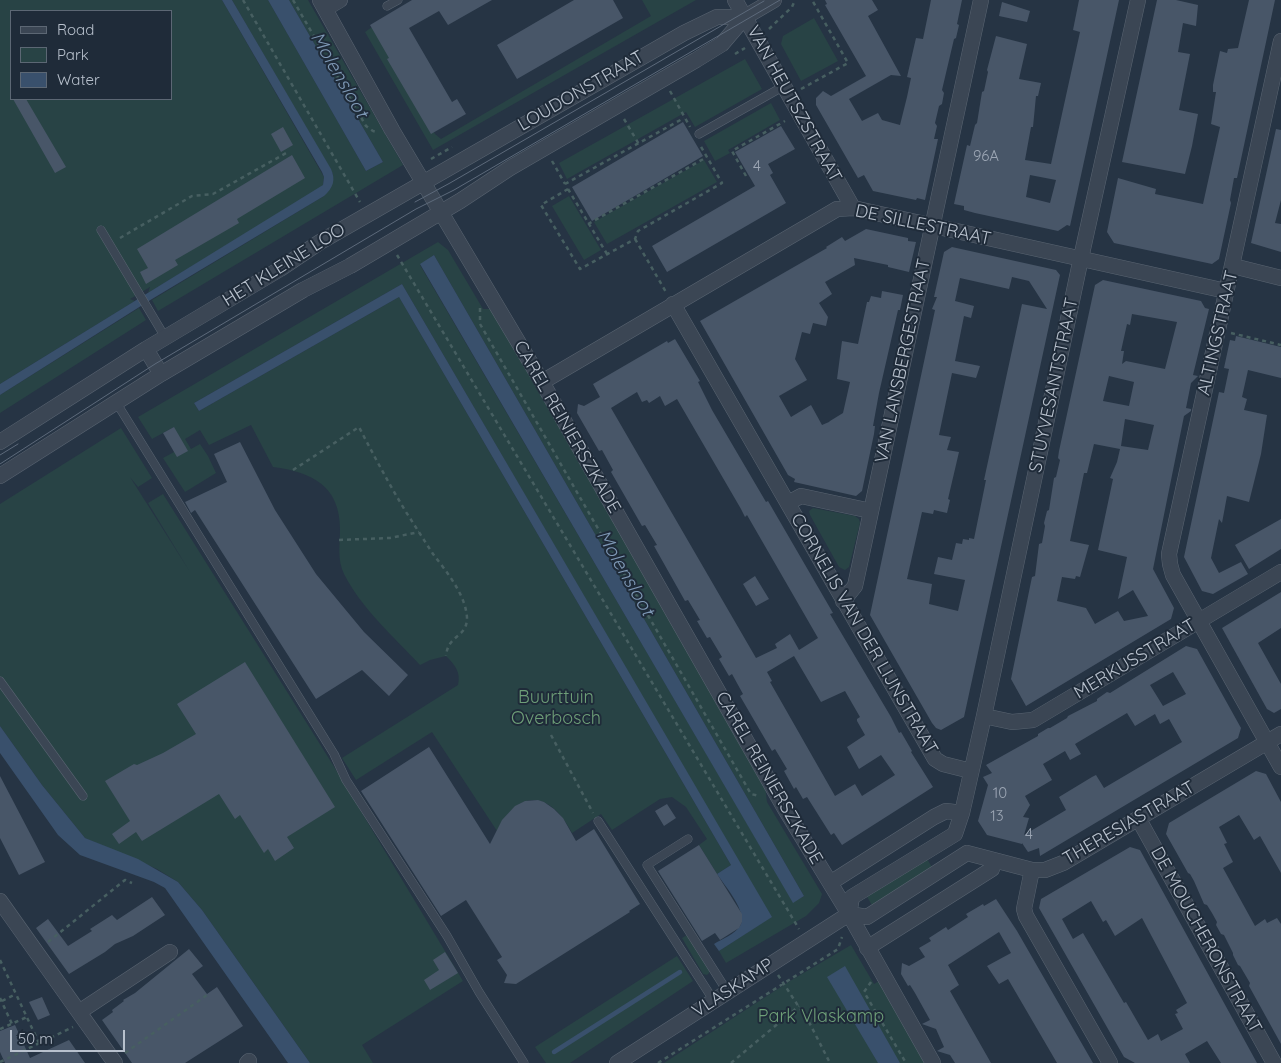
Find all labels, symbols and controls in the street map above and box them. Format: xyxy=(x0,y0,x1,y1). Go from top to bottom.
legend xyxy=(10,10,172,100)
text: Road xyxy=(57,20,94,39)
street label: VAN HEUTSZSTRAAT xyxy=(742,22,846,186)
water label: Molensloot xyxy=(305,28,373,122)
text: Park xyxy=(57,45,89,64)
street label: LOUDONSTRAAT xyxy=(514,46,648,136)
text: Water xyxy=(57,70,100,89)
house number: 96A xyxy=(973,147,999,165)
house number: 4 xyxy=(753,157,761,175)
street label: DE SILLESTRAAT xyxy=(853,200,993,250)
street label: HET KLEINE LOO xyxy=(219,219,349,311)
street label: VAN LANSBERGESTRAAT xyxy=(871,257,935,465)
street label: ALTINGSTRAAT xyxy=(1193,268,1243,398)
street label: STUYVESANTSTRAAT xyxy=(1025,296,1083,474)
street label: CAREL REINIERSZKADE xyxy=(509,337,625,517)
street label: CORNELIS VAN DER LIJNSTRAAT xyxy=(786,510,942,758)
water label: Molensloot xyxy=(591,526,659,620)
street label: MERKUSSTRAAT xyxy=(1070,614,1200,704)
park label: Buurttuin Overbosch xyxy=(511,687,601,730)
street label: CAREL REINIERSZKADE xyxy=(711,688,827,868)
street label: THERESIASTRAAT xyxy=(1059,776,1199,870)
house number: 10 xyxy=(993,784,1007,802)
house number: 13 xyxy=(990,807,1004,825)
house number: 4 xyxy=(1025,825,1033,843)
street label: DE MOUCHERONSTRAAT xyxy=(1146,843,1266,1037)
street label: VLASKAMP xyxy=(688,954,778,1022)
park label: Park Vlaskamp xyxy=(758,1006,884,1028)
scale bar xyxy=(12,1020,128,1052)
text: 50 m xyxy=(18,1029,53,1048)

